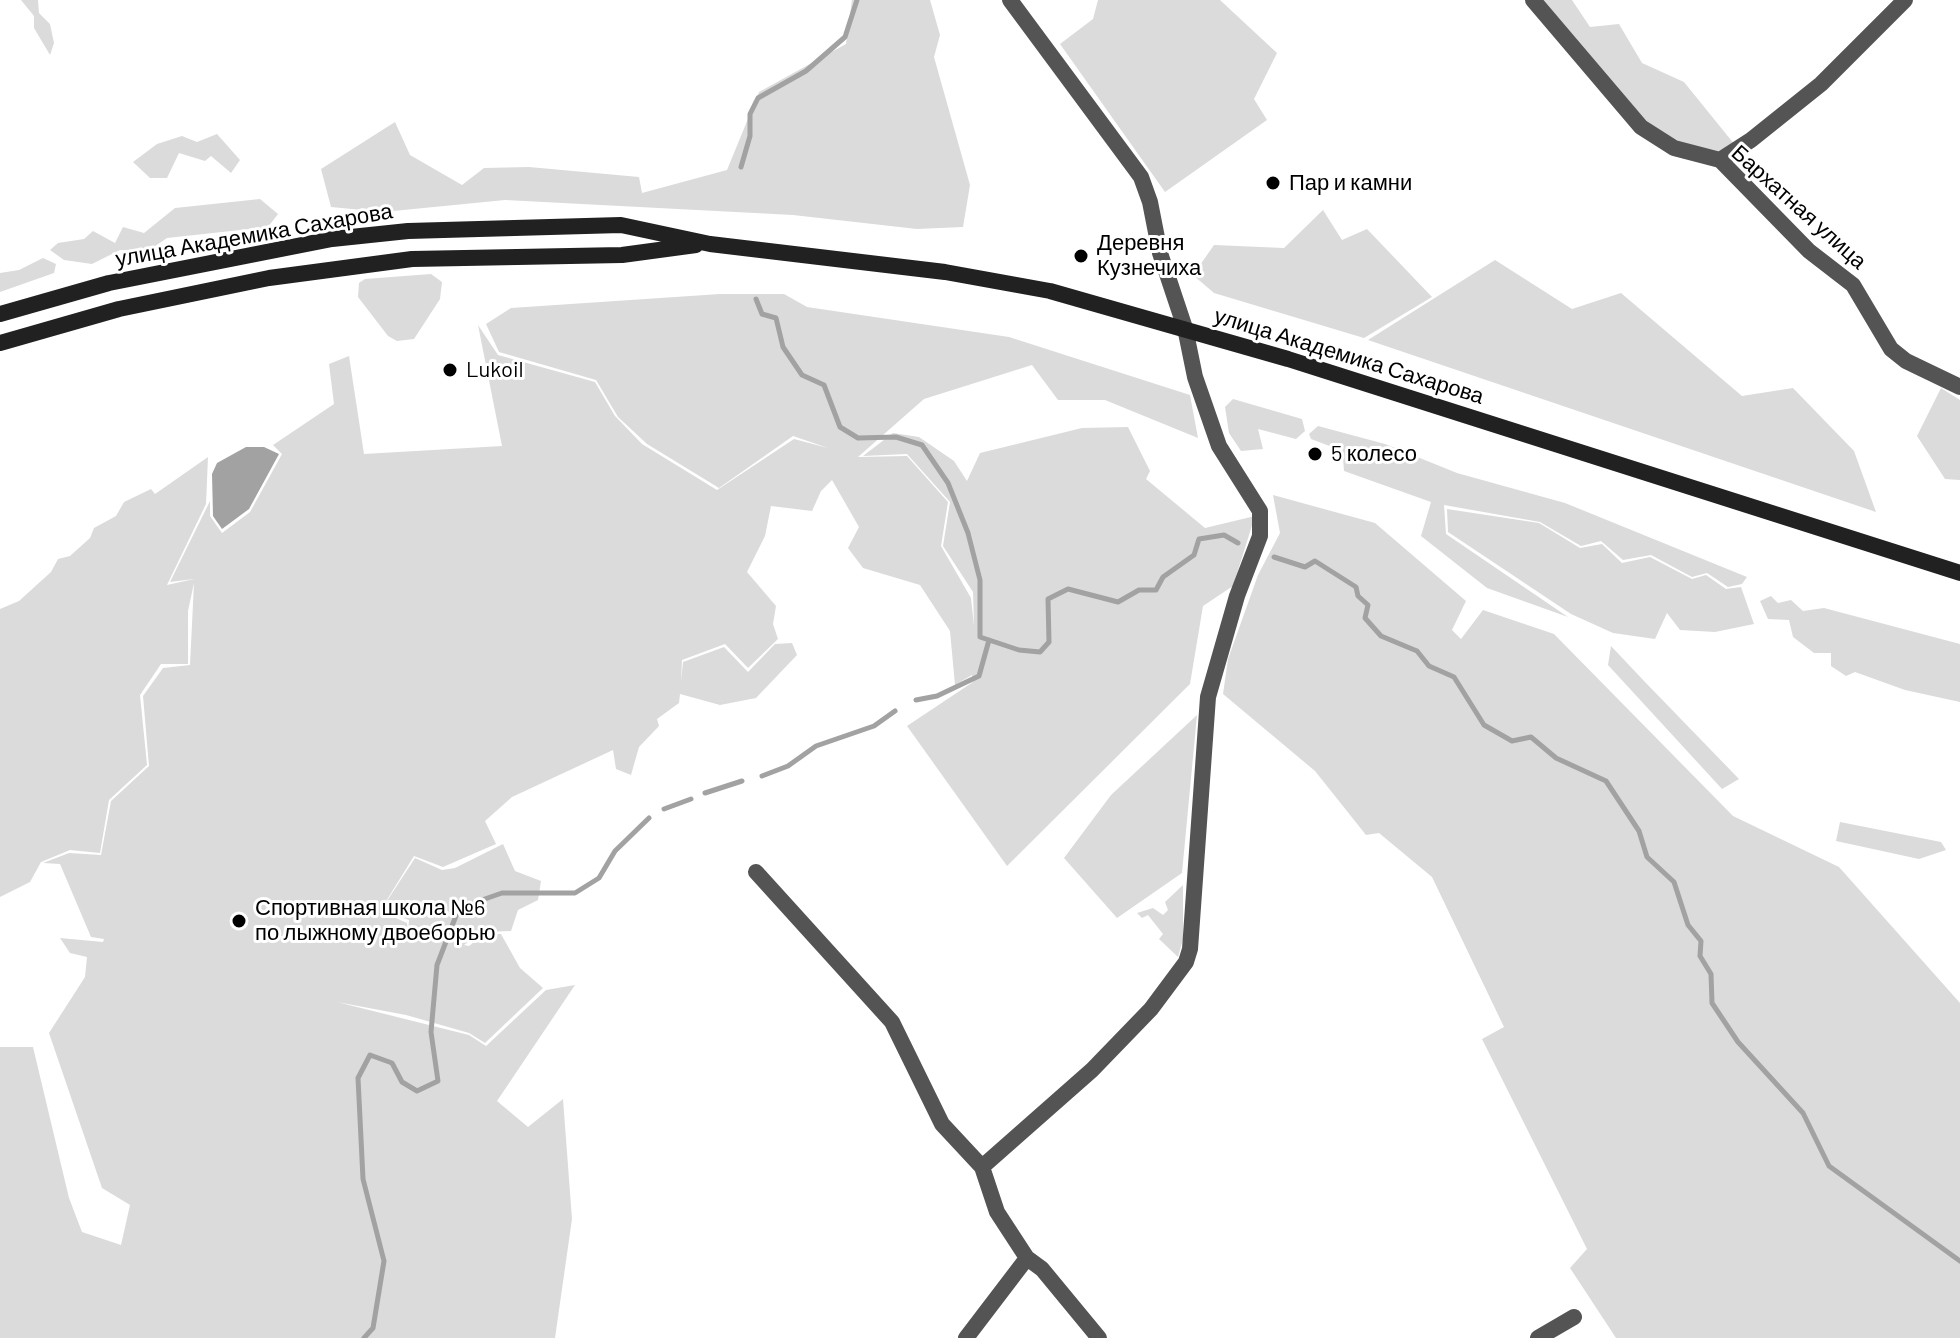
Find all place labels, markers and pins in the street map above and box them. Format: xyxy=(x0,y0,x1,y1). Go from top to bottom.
place label: Пар и камни xyxy=(1289,170,1412,196)
marker: Пар и камни xyxy=(1264,174,1282,192)
place label: Деревня Кузнечиха xyxy=(1097,230,1201,282)
marker: Деревня Кузнечиха xyxy=(1072,247,1090,265)
place label: Lukoil xyxy=(466,357,524,383)
marker: Lukoil xyxy=(441,361,459,379)
place label: 5 колесо xyxy=(1331,441,1417,467)
marker: 5 колесо xyxy=(1306,445,1324,463)
place label: Спортивная школа №6 по лыжному двоеборью xyxy=(255,895,496,946)
marker: Спортивная школа №6 по лыжному двоеборью xyxy=(230,912,248,930)

